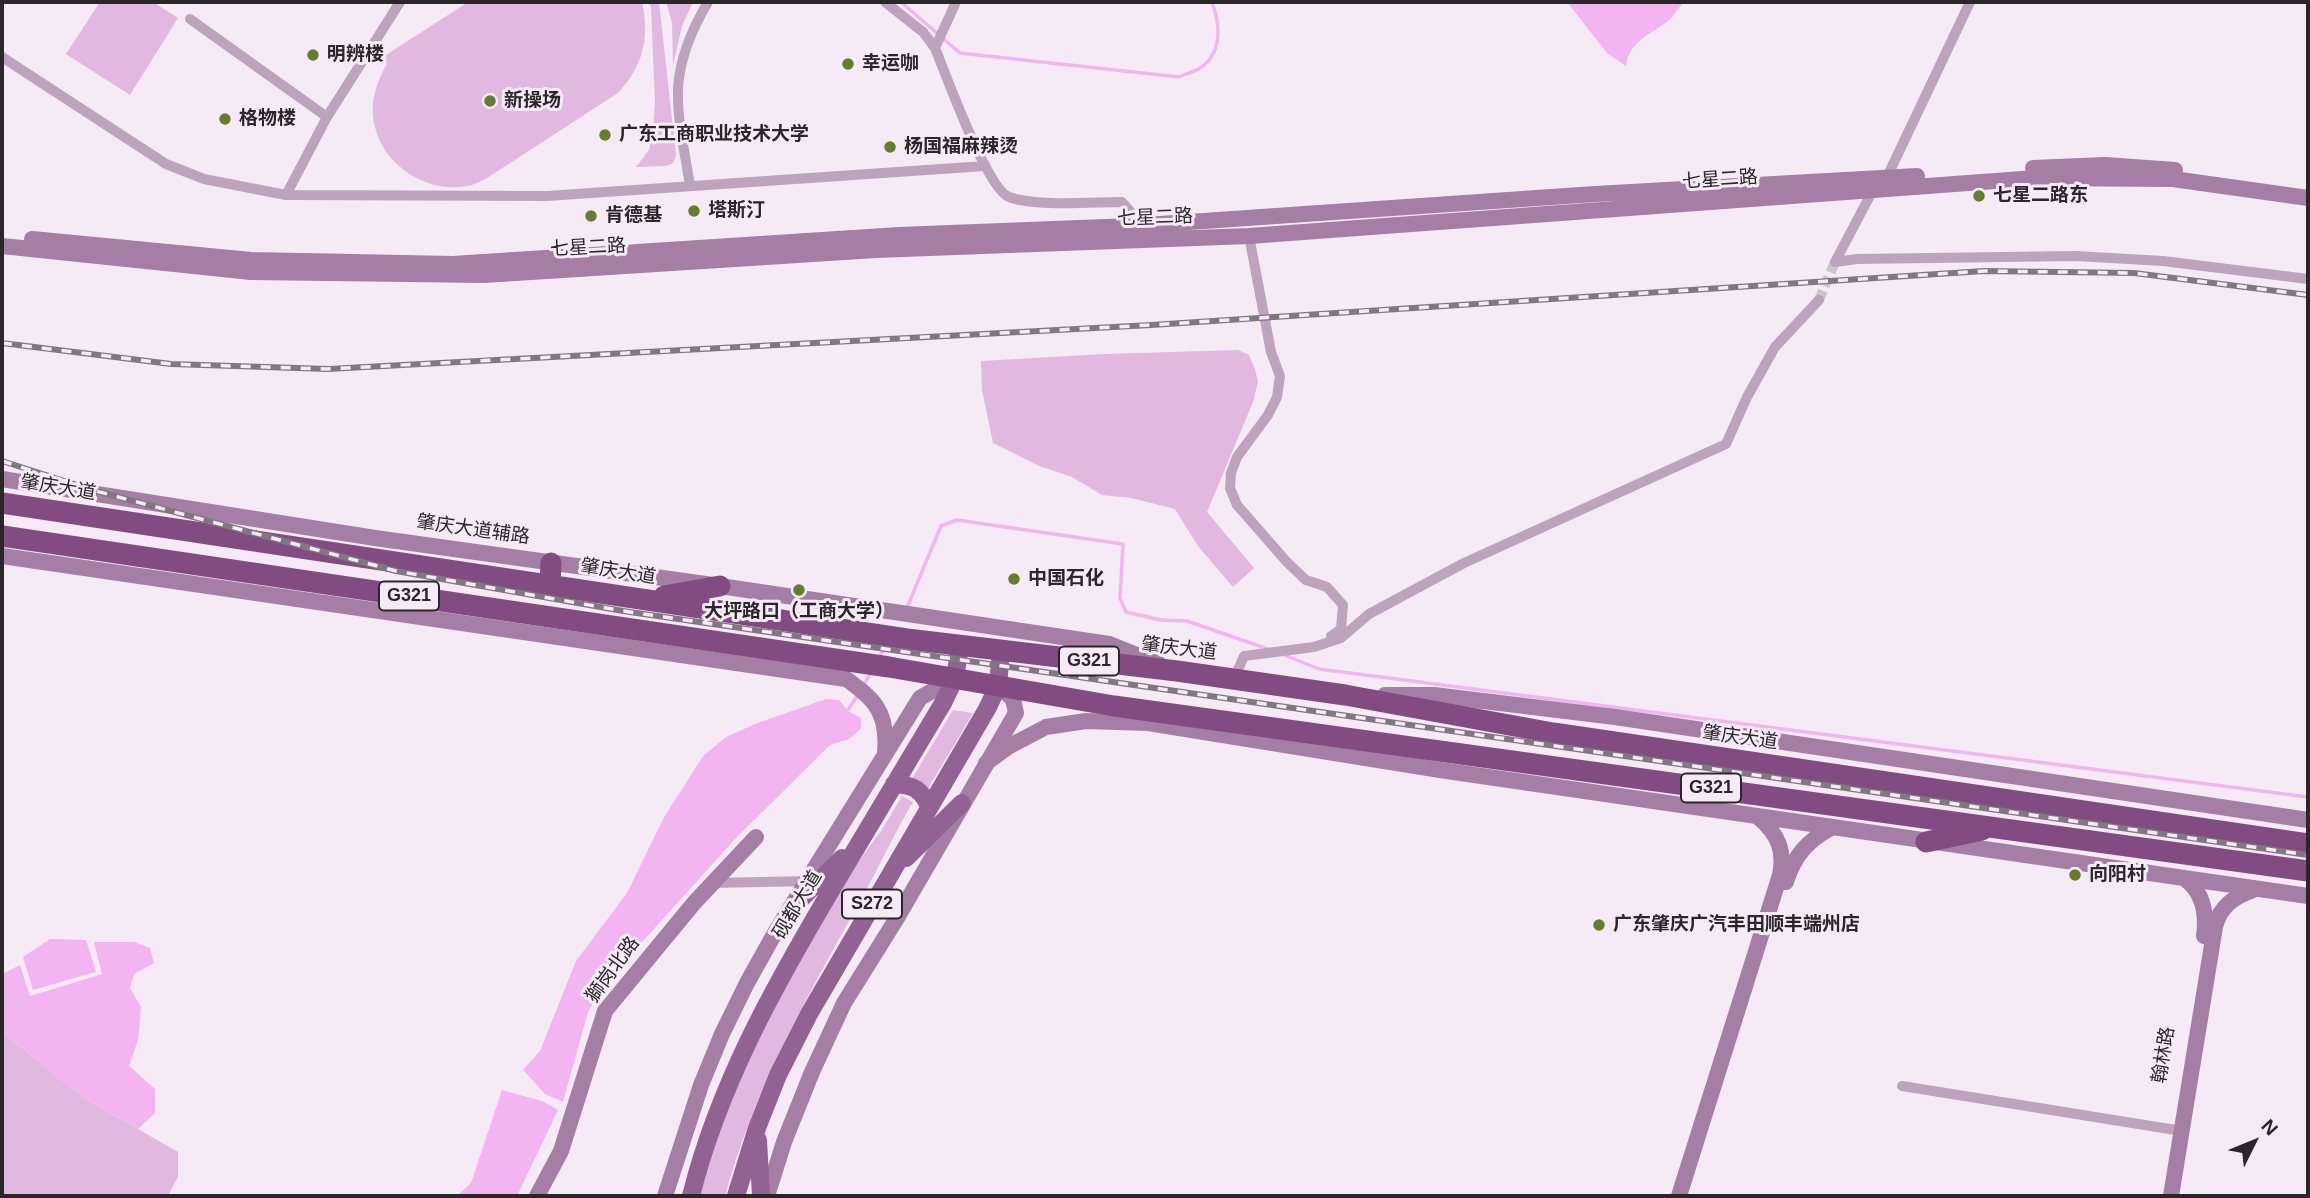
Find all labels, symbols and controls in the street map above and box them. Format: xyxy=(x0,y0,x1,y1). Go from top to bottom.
place label: 明辨楼 xyxy=(327,44,384,66)
marker: 明辨楼 xyxy=(305,47,321,63)
place label: 幸运咖 xyxy=(862,53,919,75)
marker: 幸运咖 xyxy=(840,56,856,72)
place label: 新操场 xyxy=(504,90,561,112)
marker: 新操场 xyxy=(482,93,498,109)
place label: 格物楼 xyxy=(239,108,296,130)
marker: 格物楼 xyxy=(217,111,233,127)
place label: 广东工商职业技术大学 xyxy=(619,124,809,146)
marker: 广东工商职业技术大学 xyxy=(597,127,613,143)
place label: 杨国福麻辣烫 xyxy=(904,136,1018,158)
marker: 杨国福麻辣烫 xyxy=(882,139,898,155)
street label: 七星二路 xyxy=(1681,166,1759,194)
place label: 七星二路东 xyxy=(1993,185,2088,207)
marker: 七星二路东 xyxy=(1971,188,1987,204)
place label: 塔斯汀 xyxy=(708,200,765,222)
marker: 塔斯汀 xyxy=(686,203,702,219)
place label: 肯德基 xyxy=(605,205,662,227)
street label: 七星二路 xyxy=(1117,205,1193,231)
marker: 肯德基 xyxy=(583,208,599,224)
street label: 七星二路 xyxy=(549,235,627,261)
street label: 肇庆大道 xyxy=(19,471,97,505)
street label: 肇庆大道辅路 xyxy=(415,511,531,549)
street label: 肇庆大道 xyxy=(579,555,657,589)
place label: 中国石化 xyxy=(1028,568,1104,590)
marker: 中国石化 xyxy=(1006,571,1022,587)
road number: G321 xyxy=(379,582,439,610)
marker: 大坪路口（工商大学） xyxy=(791,582,807,598)
place label: 大坪路口（工商大学） xyxy=(704,601,894,623)
street label: 肇庆大道 xyxy=(1140,633,1218,665)
road number: G321 xyxy=(1059,646,1119,676)
street label: 肇庆大道 xyxy=(1701,721,1779,755)
road number: G321 xyxy=(1681,774,1741,802)
place label: 向阳村 xyxy=(2089,864,2146,886)
street label: 砚都大道 xyxy=(769,867,827,943)
marker: 向阳村 xyxy=(2067,867,2083,883)
road number: S272 xyxy=(842,890,902,918)
place label: 广东肇庆广汽丰田顺丰端州店 xyxy=(1613,914,1860,936)
marker: 广东肇庆广汽丰田顺丰端州店 xyxy=(1591,917,1607,933)
street label: 獅岗北路 xyxy=(581,933,645,1007)
street label: 翰林路 xyxy=(2148,1025,2180,1085)
north arrow xyxy=(2219,1107,2289,1177)
text: N xyxy=(2257,1115,2282,1140)

